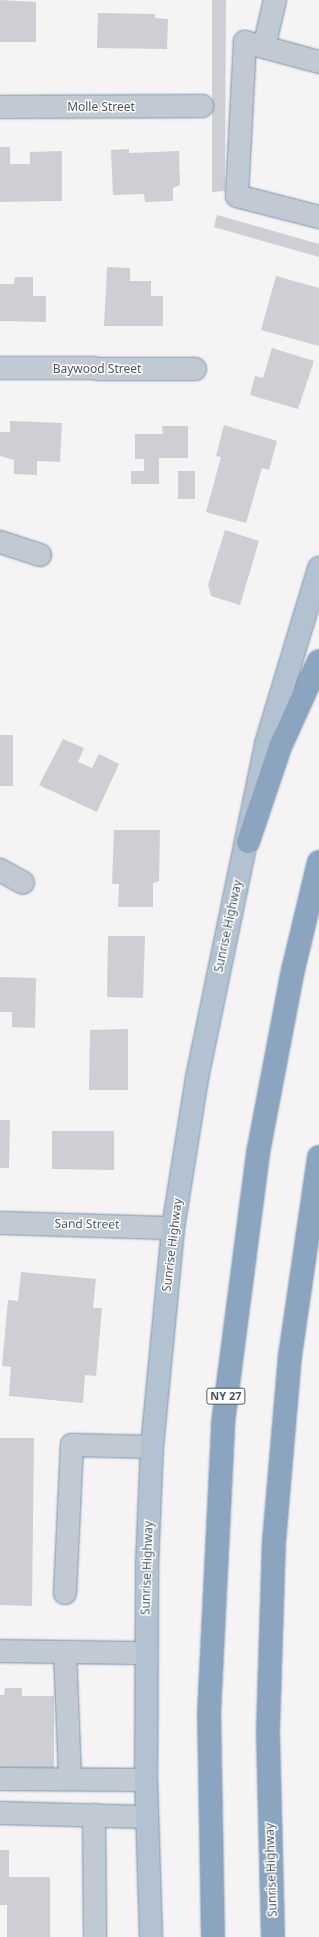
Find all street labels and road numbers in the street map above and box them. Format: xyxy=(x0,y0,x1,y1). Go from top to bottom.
street label: Molle Street xyxy=(67,100,135,114)
street label: Baywood Street xyxy=(53,362,141,376)
street label: Sunrise Highway xyxy=(211,878,245,974)
street label: Sunrise Highway xyxy=(159,1197,185,1293)
street label: Sand Street xyxy=(55,1216,119,1232)
road number: NY 27 xyxy=(206,1387,246,1405)
street label: Sunrise Highway xyxy=(138,1521,156,1615)
street label: Sunrise Highway xyxy=(262,1823,280,1917)

